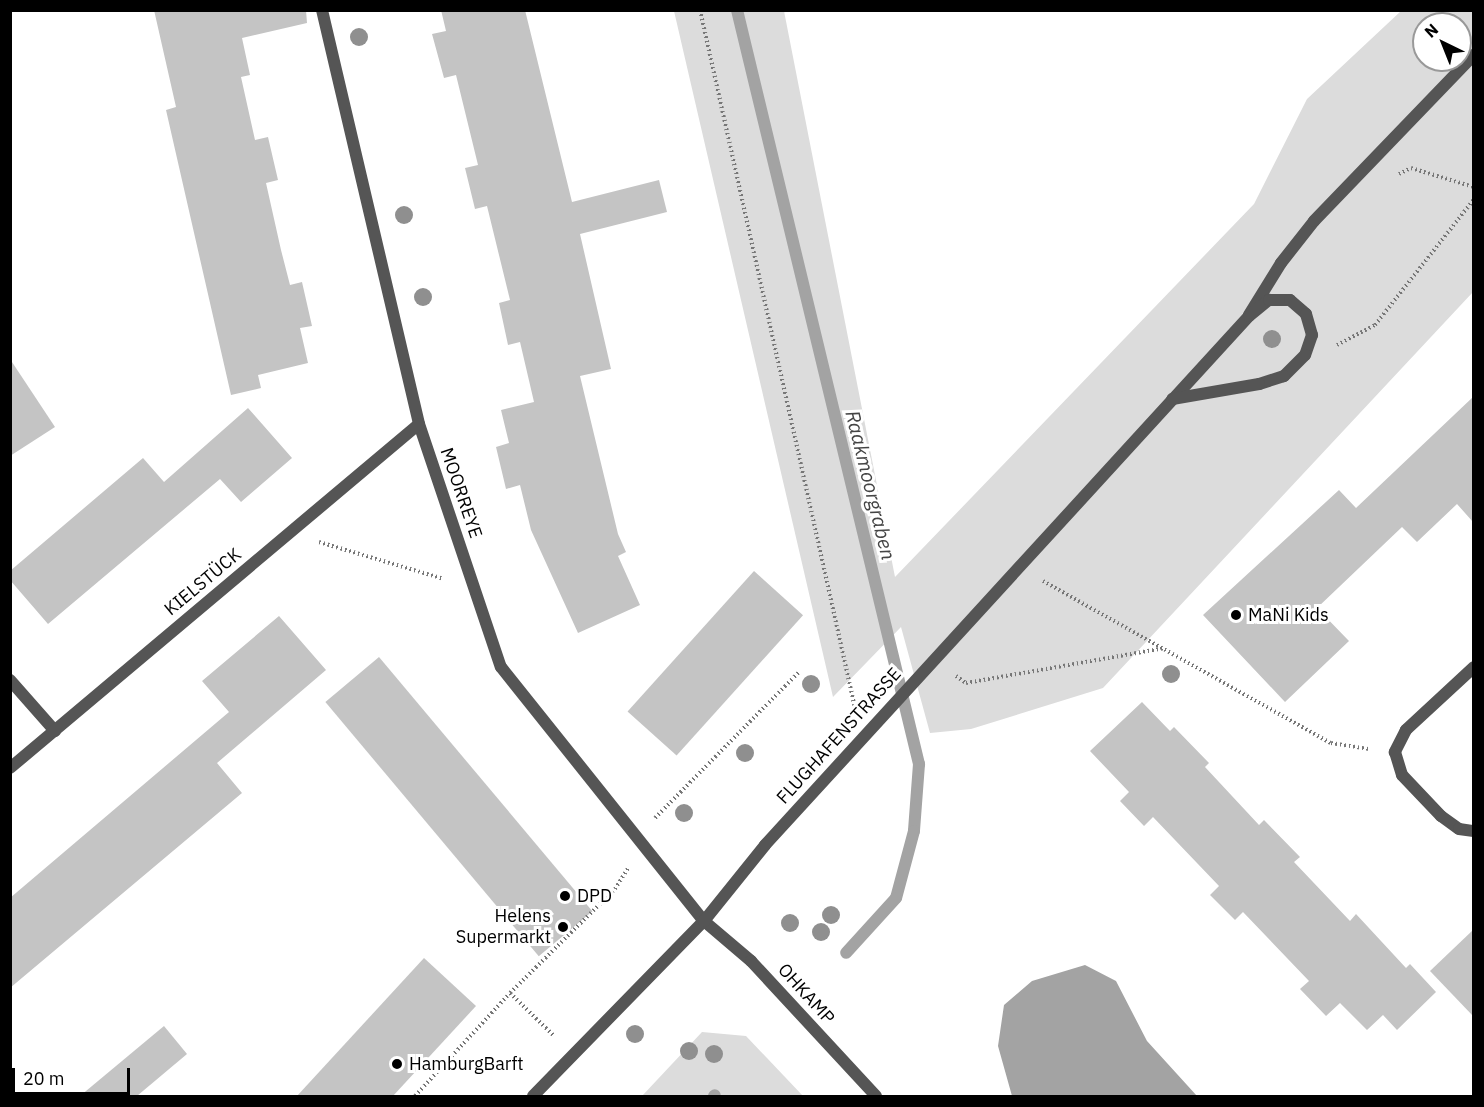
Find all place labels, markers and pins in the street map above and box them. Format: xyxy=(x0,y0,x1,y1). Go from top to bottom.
place label: MaNi Kids xyxy=(1248,604,1329,626)
marker: MaNi Kids xyxy=(1229,608,1243,622)
place label: DPD xyxy=(577,885,612,907)
marker: DPD xyxy=(558,889,572,903)
place label: Helens Supermarkt xyxy=(456,906,551,948)
marker: Helens Supermarkt xyxy=(556,920,570,934)
place label: HamburgBarft xyxy=(409,1053,524,1075)
marker: HamburgBarft xyxy=(390,1057,404,1071)

